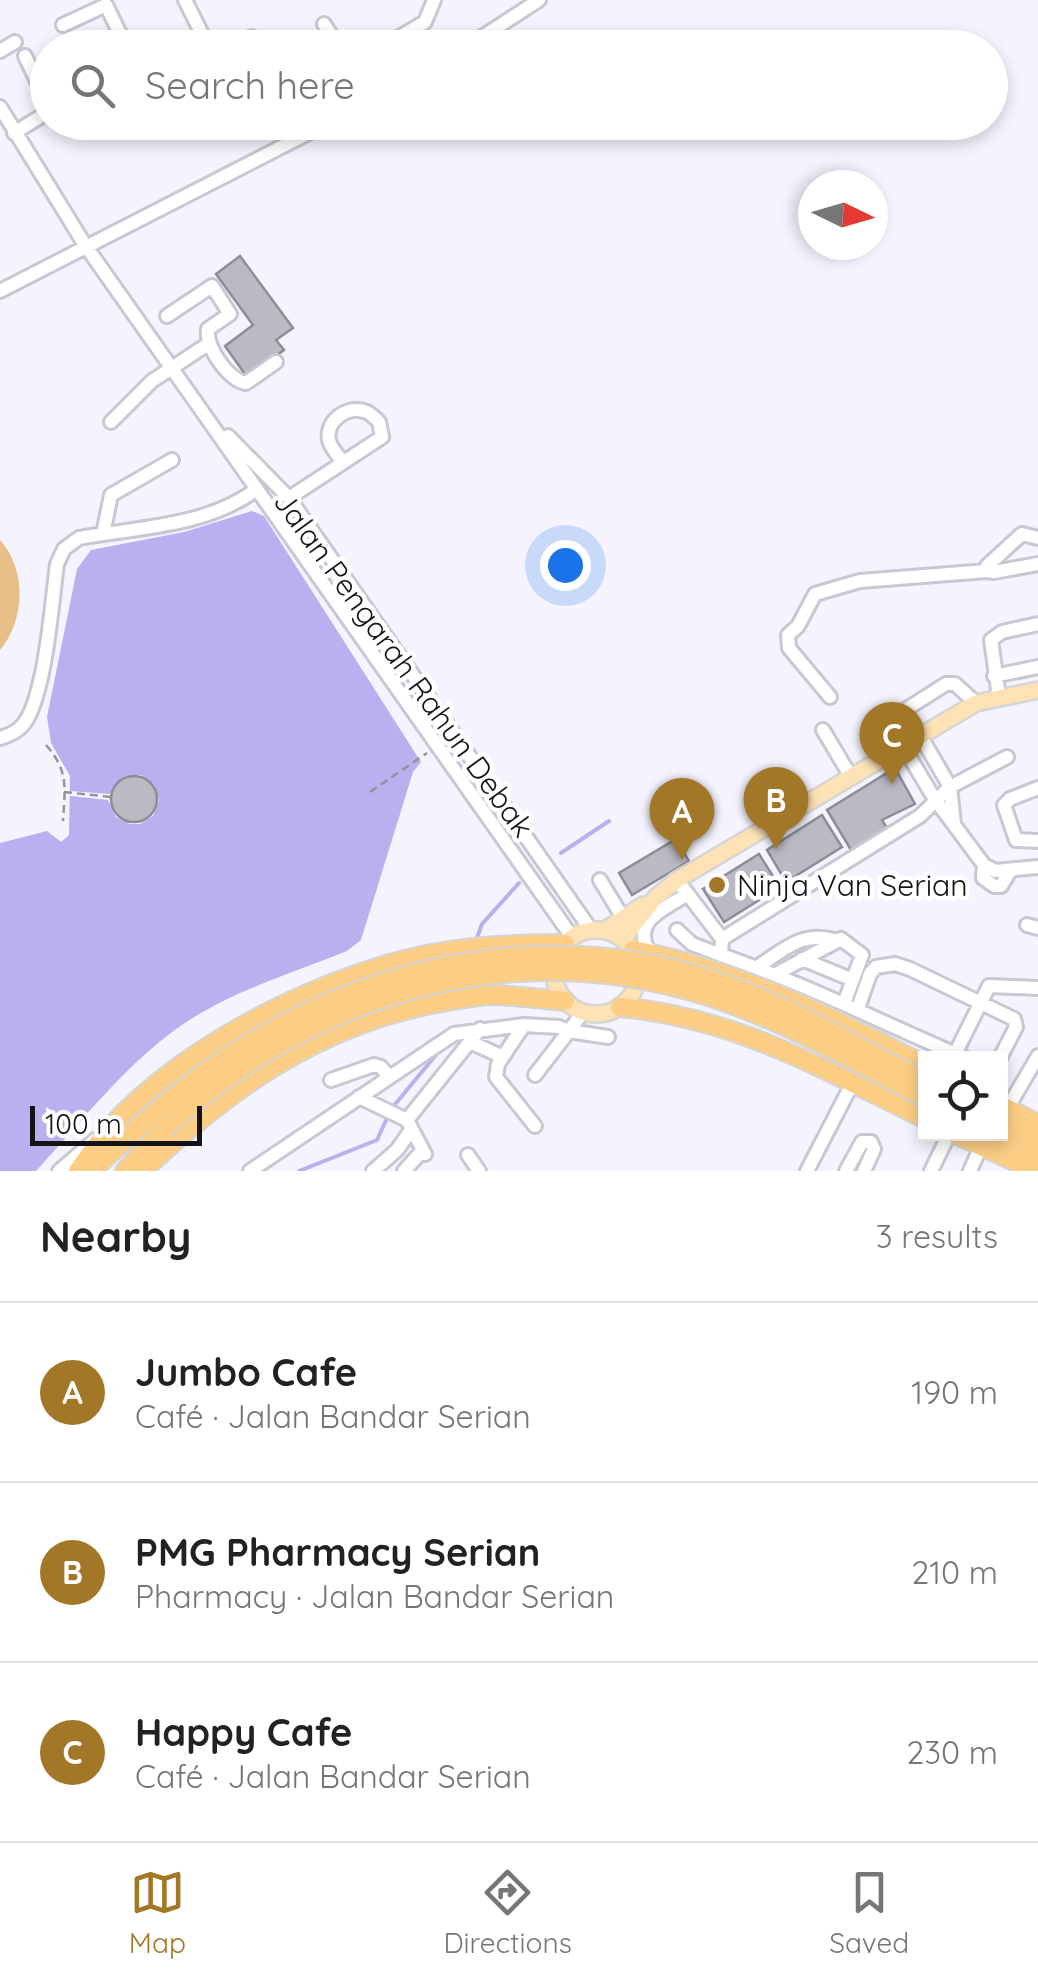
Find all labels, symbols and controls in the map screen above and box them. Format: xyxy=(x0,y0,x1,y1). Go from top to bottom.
search box xyxy=(30,30,1008,140)
icon: search xyxy=(65,58,120,113)
text: Search here xyxy=(145,61,355,109)
north arrow xyxy=(798,170,888,260)
street label: Jalan Pengarah Rahun Debak xyxy=(266,484,542,844)
your location xyxy=(540,540,591,591)
pin: C xyxy=(860,702,924,784)
pin: B xyxy=(744,766,808,849)
pin: A xyxy=(650,778,714,860)
place label: Ninja Van Serian xyxy=(737,866,968,904)
marker: Ninja Van Serian xyxy=(706,874,728,896)
map controls xyxy=(918,1051,1008,1141)
button: locate xyxy=(918,1051,1008,1141)
scale bar xyxy=(30,1101,202,1146)
text: 100 m xyxy=(45,1106,122,1141)
text: Nearby xyxy=(40,1210,191,1263)
text: 3 results xyxy=(876,1216,998,1256)
text: Jumbo Cafe xyxy=(135,1348,357,1396)
text: A xyxy=(62,1372,83,1412)
text: 190 m xyxy=(911,1372,998,1412)
text: Café · Jalan Bandar Serian xyxy=(135,1396,531,1436)
text: PMG Pharmacy Serian xyxy=(135,1528,540,1576)
text: B xyxy=(62,1552,83,1592)
text: 210 m xyxy=(911,1552,998,1592)
text: Pharmacy · Jalan Bandar Serian xyxy=(135,1576,614,1616)
text: Happy Cafe xyxy=(135,1708,352,1756)
text: C xyxy=(62,1732,83,1772)
text: 230 m xyxy=(907,1732,998,1772)
text: Café · Jalan Bandar Serian xyxy=(135,1756,531,1796)
tab: Map xyxy=(129,1865,186,1960)
tab: Directions xyxy=(443,1865,572,1960)
tab: Saved xyxy=(829,1865,909,1960)

